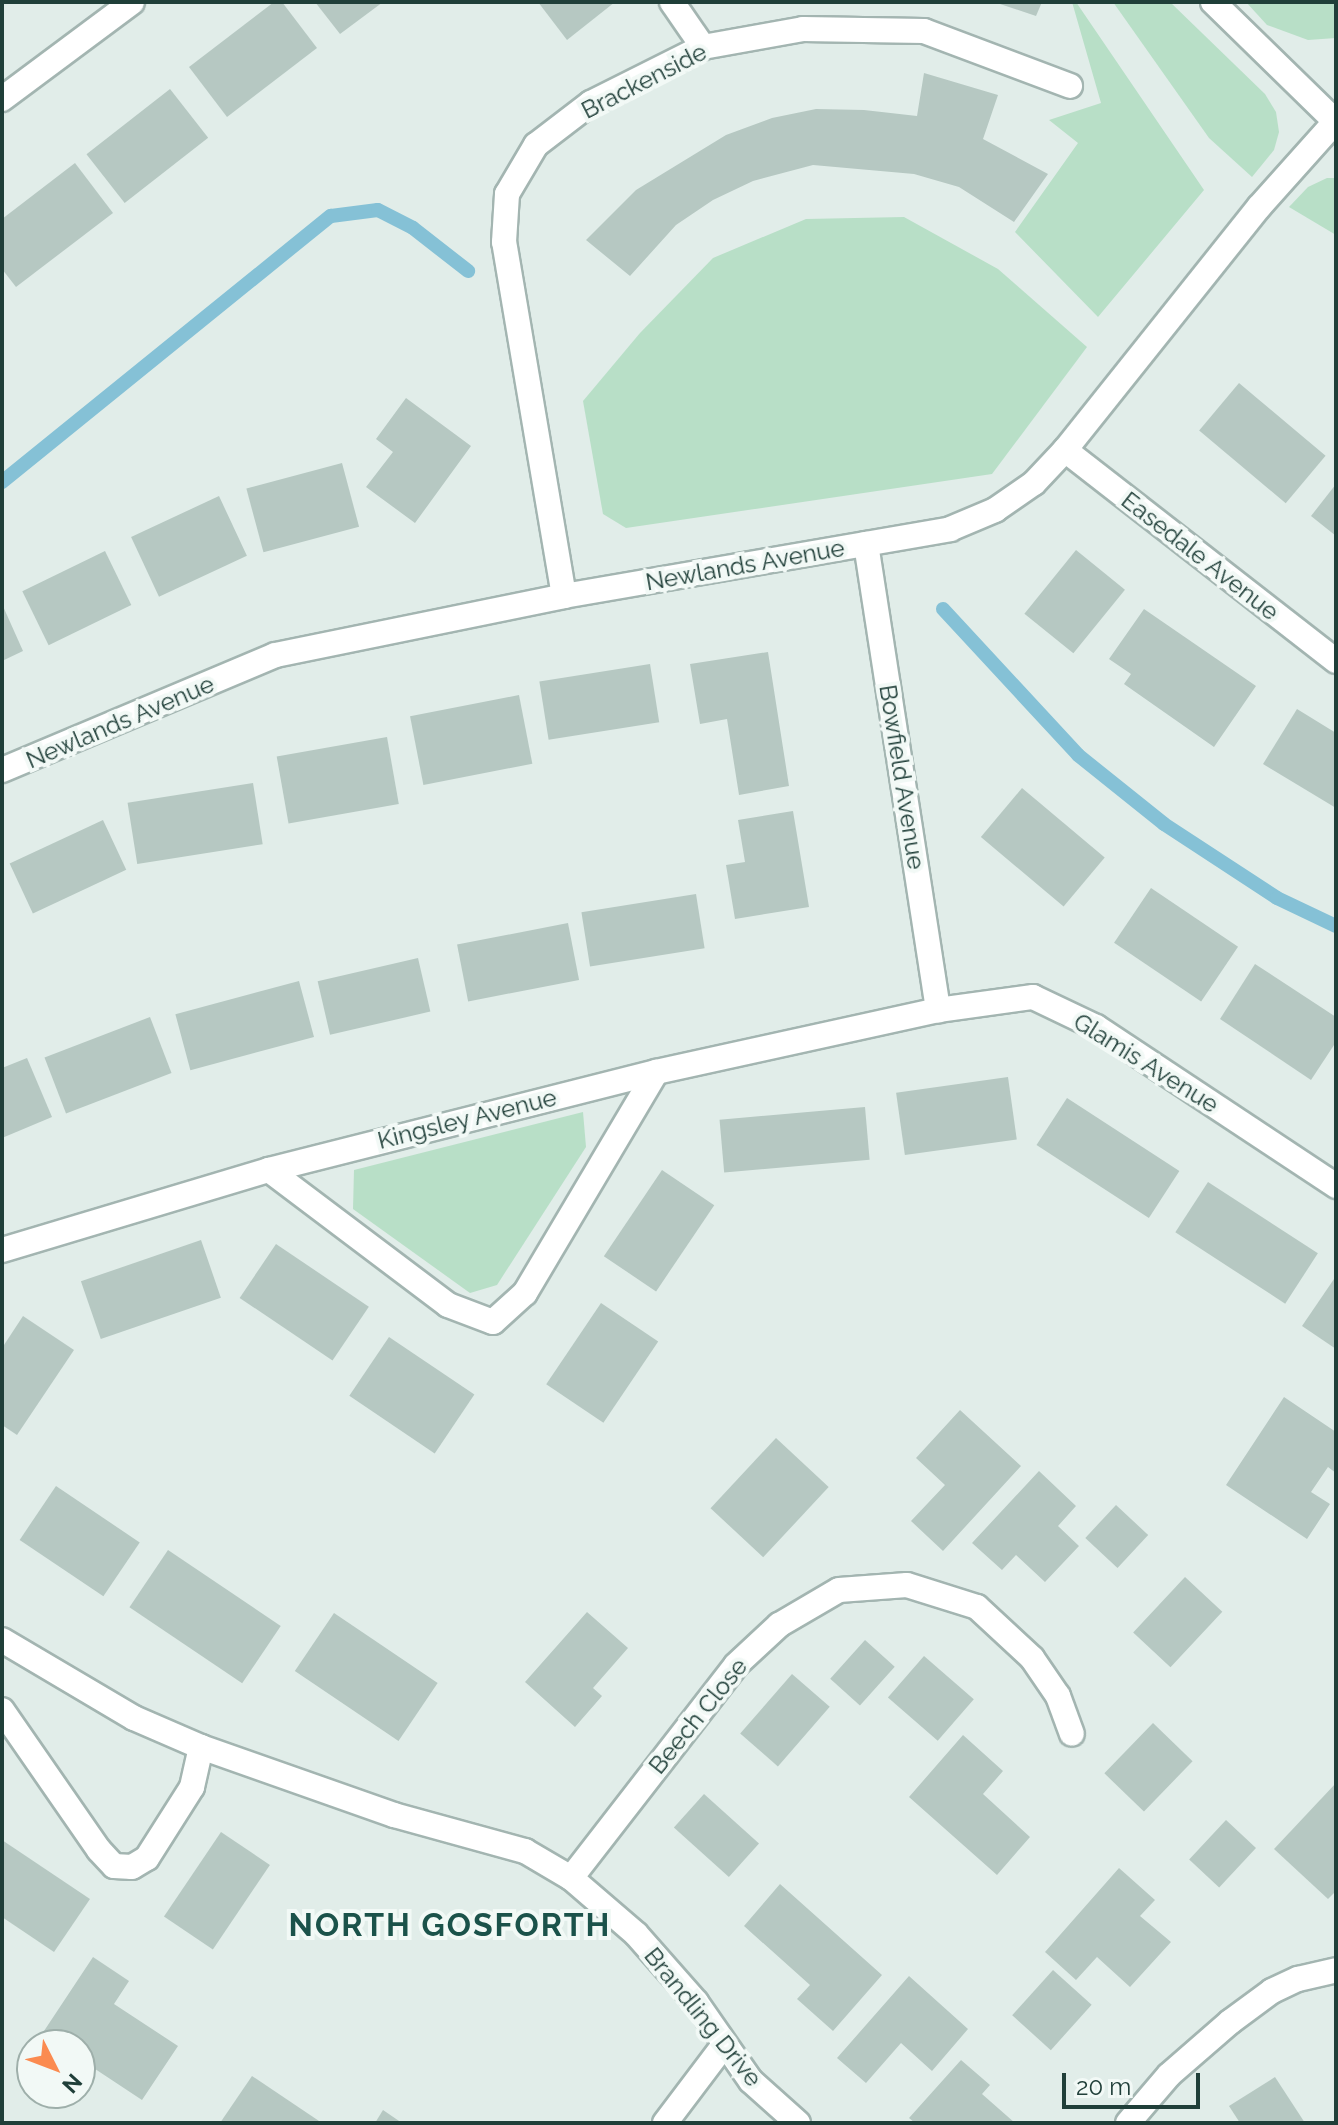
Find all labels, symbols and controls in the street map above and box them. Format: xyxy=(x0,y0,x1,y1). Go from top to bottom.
street label: Brackenside xyxy=(577,37,711,125)
street label: Easedale Avenue xyxy=(1115,485,1285,627)
street label: Newlands Avenue xyxy=(643,533,847,597)
street label: Newlands Avenue xyxy=(21,669,219,775)
street label: Bowfield Avenue xyxy=(873,682,931,872)
street label: Glamis Avenue xyxy=(1068,1007,1224,1119)
street label: Kingsley Avenue xyxy=(374,1083,560,1155)
street label: Beech Close xyxy=(643,1652,753,1780)
district label: NORTH GOSFORTH xyxy=(289,1906,611,1944)
street label: Brandling Drive xyxy=(638,1942,768,2092)
north arrow xyxy=(16,2029,96,2109)
scale bar xyxy=(1066,2057,1204,2107)
text: N xyxy=(57,2069,88,2099)
text: 20 m xyxy=(1076,2072,1131,2101)

